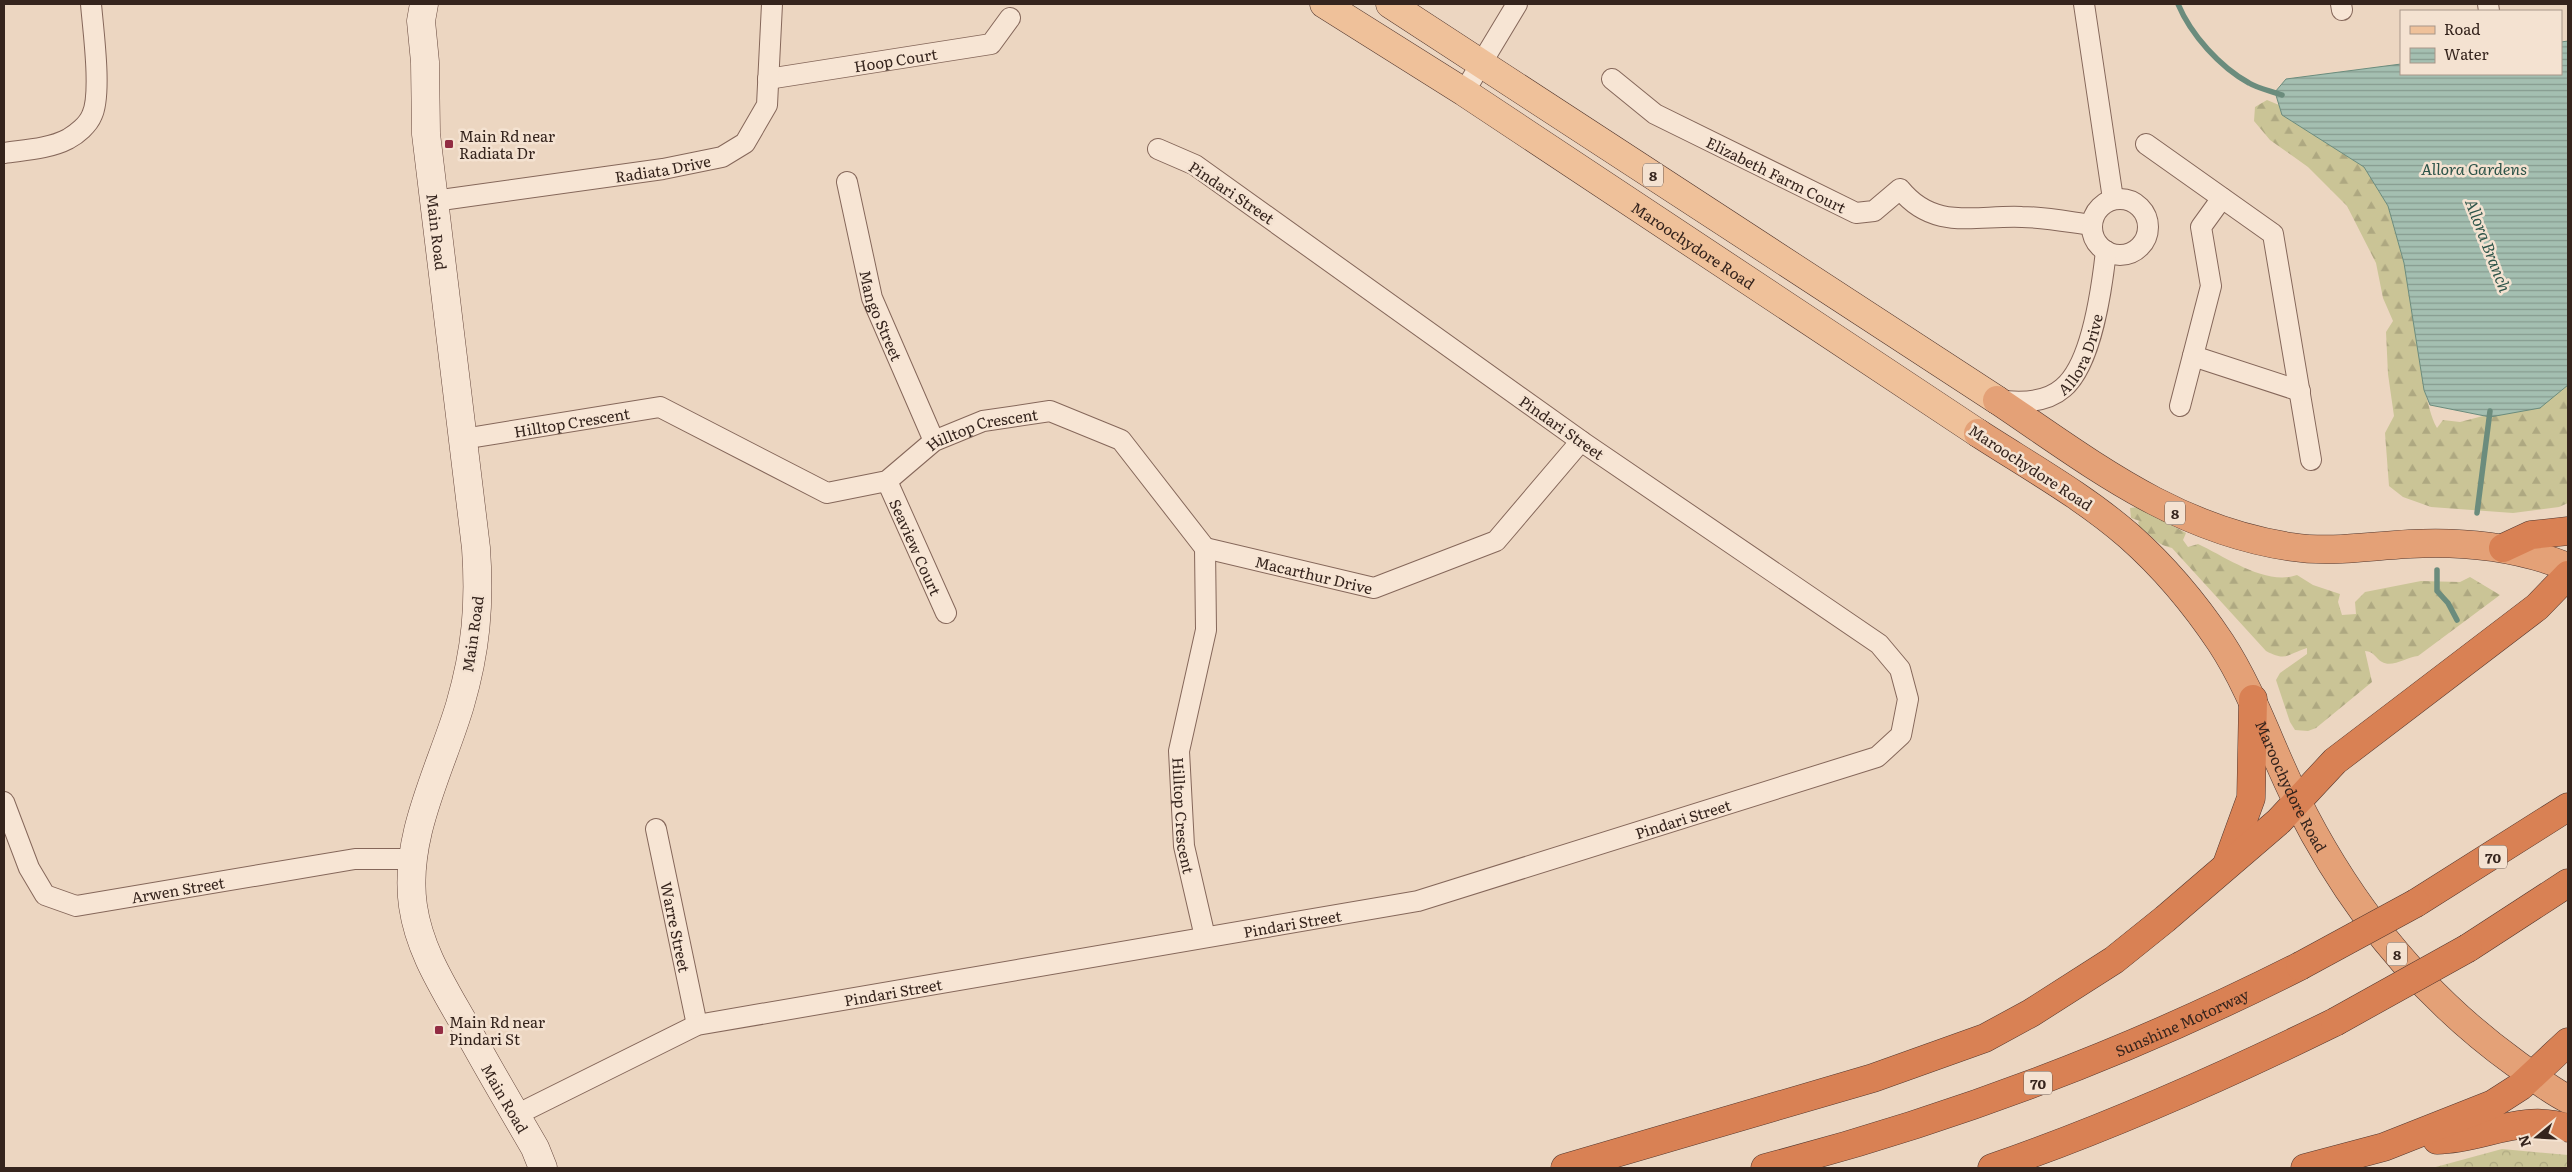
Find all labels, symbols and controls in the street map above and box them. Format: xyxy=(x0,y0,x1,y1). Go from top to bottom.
legend xyxy=(2400,10,2562,75)
text: Road xyxy=(2444,17,2480,40)
street label: Hoop Court xyxy=(852,41,939,77)
text: Water xyxy=(2444,42,2489,65)
place label: Main Rd near Radiata Dr xyxy=(459,124,555,164)
street label: Elizabeth Farm Court xyxy=(1703,130,1850,218)
marker: Main Rd near Radiata Dr xyxy=(443,138,455,150)
street label: Radiata Drive xyxy=(613,148,713,187)
street label: Pindari Street xyxy=(1185,155,1279,229)
water label: Allora Gardens xyxy=(2421,156,2527,180)
road number: 8 xyxy=(1643,164,1663,186)
street label: Main Road xyxy=(422,192,454,272)
street label: Maroochydore Road xyxy=(1627,195,1760,294)
water label: Allora Branch xyxy=(2460,195,2518,296)
street label: Mango Street xyxy=(855,268,909,364)
street label: Allora Drive xyxy=(2052,311,2108,400)
street label: Pindari Street xyxy=(1515,389,1609,465)
street label: Hilltop Crescent xyxy=(512,401,631,442)
street label: Hilltop Crescent xyxy=(920,401,1039,455)
street label: Maroochydore Road xyxy=(1964,418,2098,516)
street label: Seaview Court xyxy=(885,495,948,599)
road number: 8 xyxy=(2165,502,2185,524)
street label: Macarthur Drive xyxy=(1253,549,1375,599)
street label: Main Road xyxy=(455,594,489,674)
street label: Maroochydore Road xyxy=(2251,716,2334,856)
street label: Hilltop Crescent xyxy=(1168,756,1201,876)
street label: Pindari Street xyxy=(1632,792,1733,844)
road number: 70 xyxy=(2479,846,2507,869)
street label: Arwen Street xyxy=(129,870,226,908)
street label: Warre Street xyxy=(656,880,697,974)
street label: Pindari Street xyxy=(1241,903,1343,942)
road number: 8 xyxy=(2387,942,2407,966)
street label: Pindari Street xyxy=(842,972,944,1011)
street label: Sunshine Motorway xyxy=(2111,981,2252,1061)
place label: Main Rd near Pindari St xyxy=(449,1010,545,1050)
marker: Main Rd near Pindari St xyxy=(433,1024,445,1036)
street label: Main Road xyxy=(477,1059,535,1137)
road number: 70 xyxy=(2024,1072,2052,1094)
north arrow xyxy=(2512,1112,2562,1162)
text: N xyxy=(2512,1132,2535,1150)

